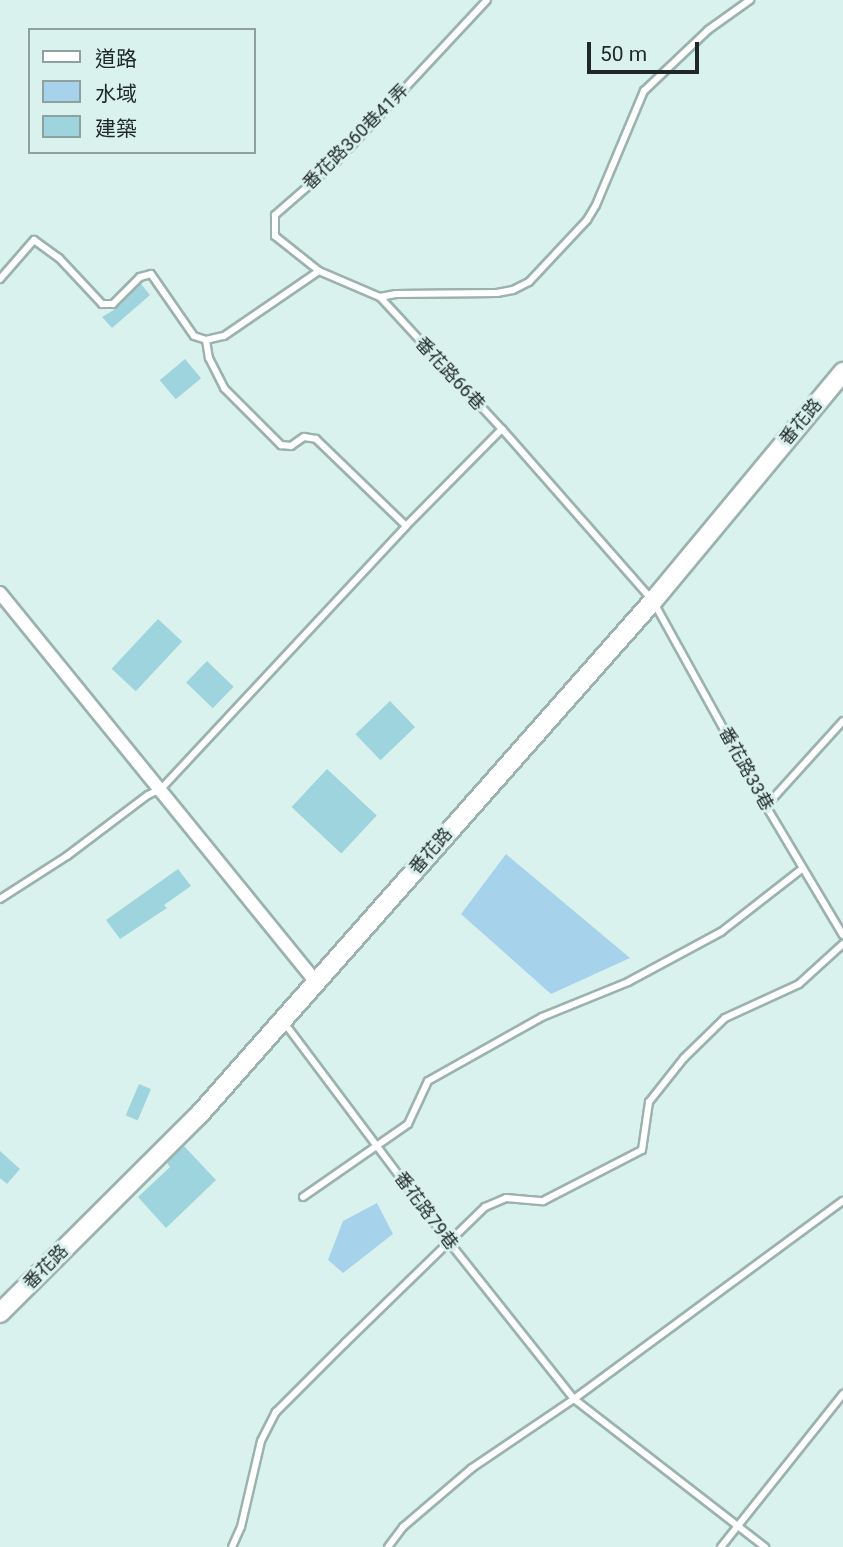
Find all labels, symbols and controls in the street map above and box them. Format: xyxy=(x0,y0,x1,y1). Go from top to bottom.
legend xyxy=(28,28,256,154)
scale bar xyxy=(591,28,703,72)
text: 50 m xyxy=(600,42,647,66)
text: 道路 xyxy=(95,47,137,71)
street label: 番花路360巷41弄 xyxy=(299,80,413,194)
text: 水域 xyxy=(95,82,137,106)
text: 建築 xyxy=(95,117,137,141)
street label: 番花路66巷 xyxy=(411,333,489,415)
street label: 番花路 xyxy=(775,394,827,450)
street label: 番花路33巷 xyxy=(714,723,778,815)
street label: 番花路 xyxy=(405,824,457,878)
street label: 番花路79巷 xyxy=(390,1168,462,1254)
street label: 番花路 xyxy=(19,1240,73,1294)

